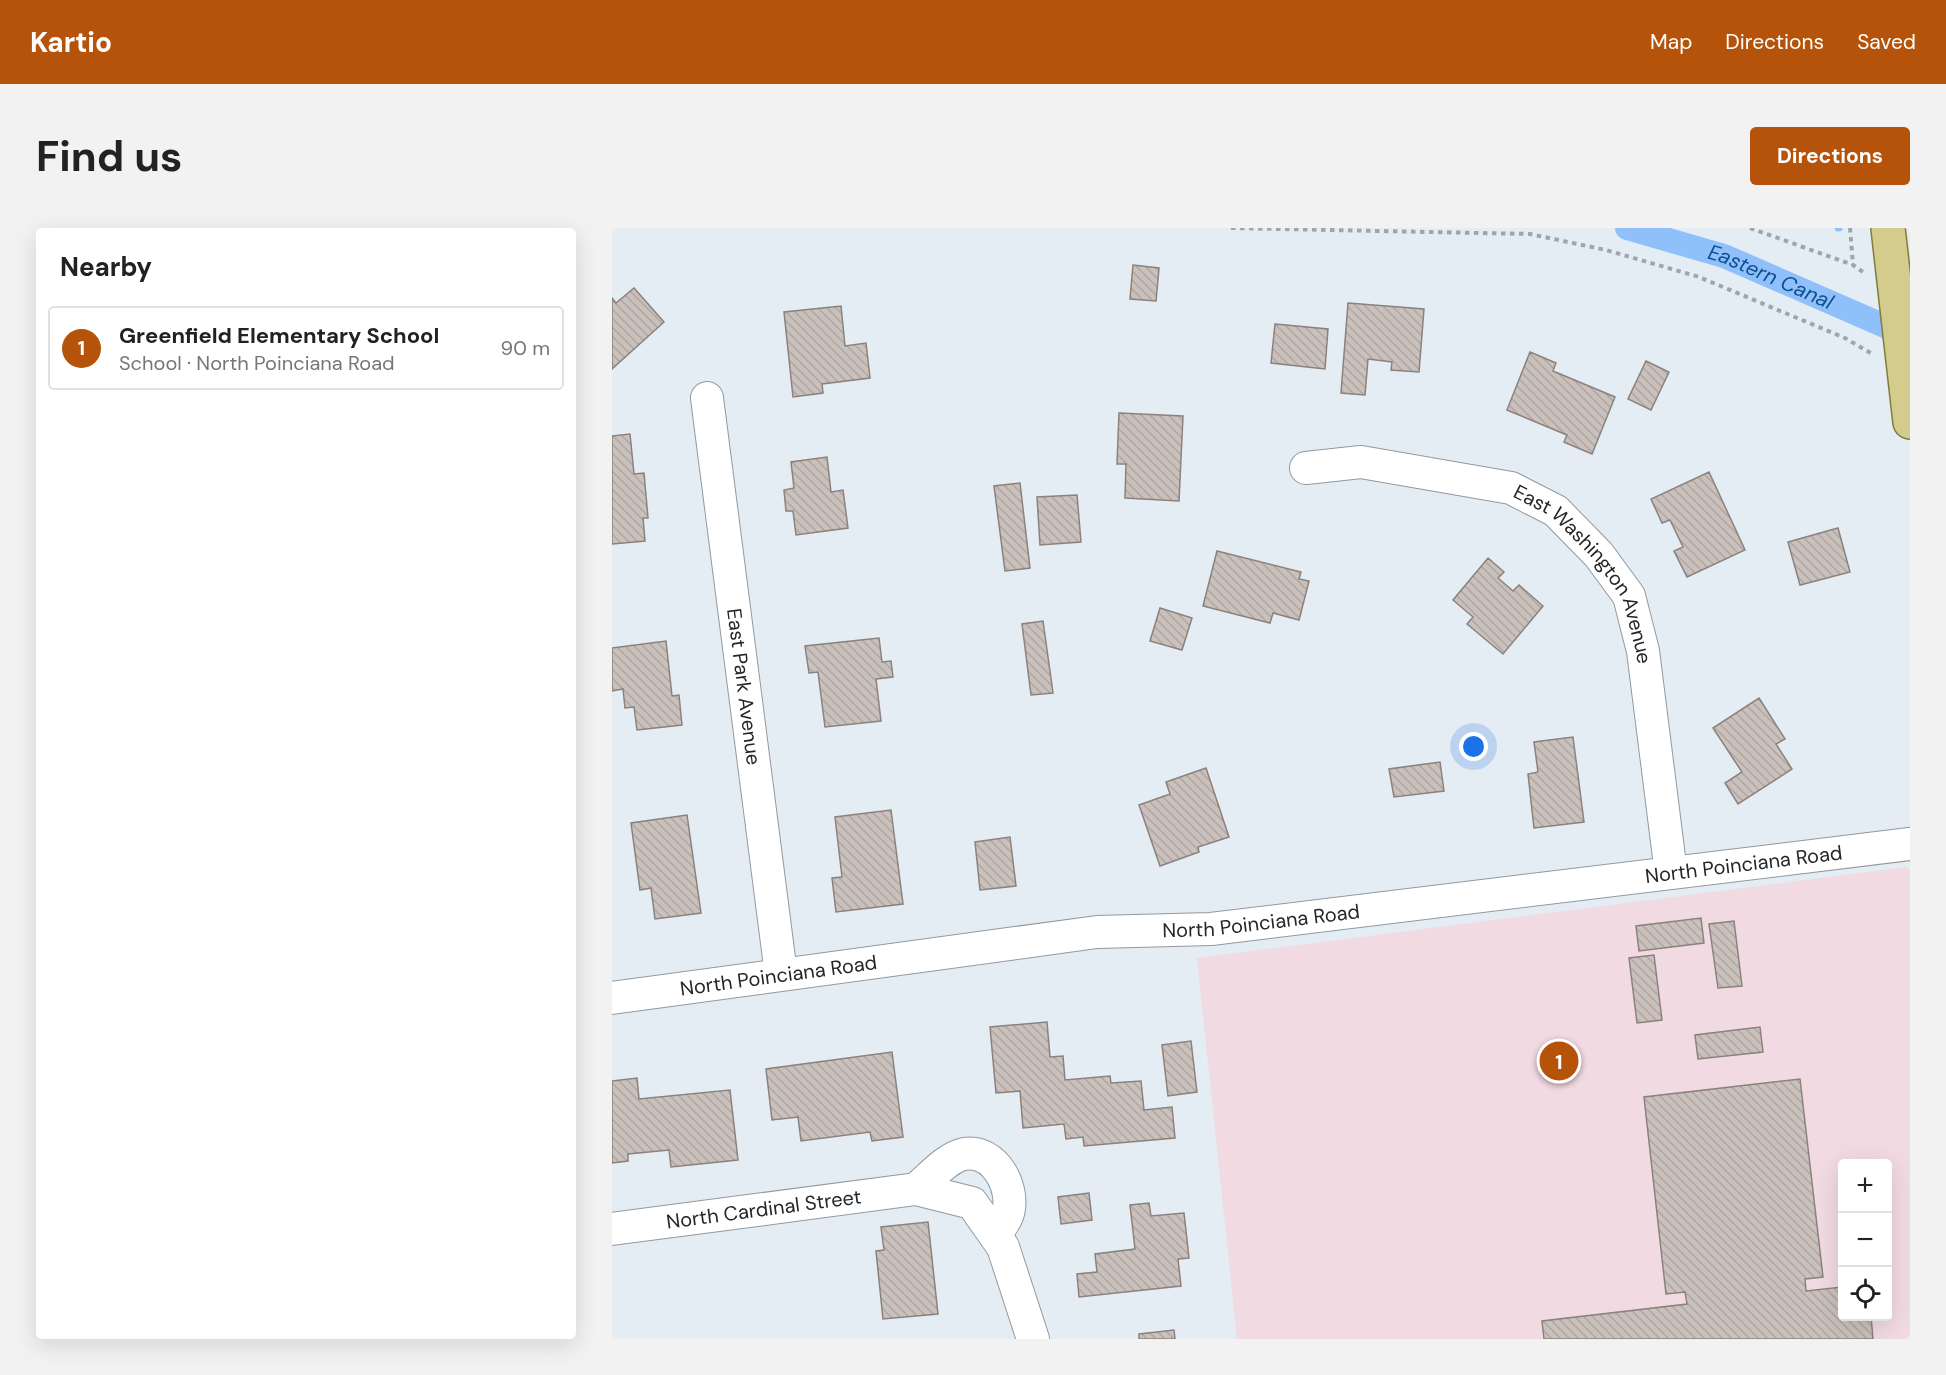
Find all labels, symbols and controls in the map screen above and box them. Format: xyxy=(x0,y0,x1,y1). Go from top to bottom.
text: Kartio xyxy=(30,24,112,61)
text: Map xyxy=(1650,28,1692,56)
text: Directions xyxy=(1725,28,1824,56)
text: Saved xyxy=(1857,28,1916,56)
button: Directions xyxy=(1750,127,1910,185)
text: Find us xyxy=(36,129,182,184)
water label: Eastern Canal xyxy=(1705,238,1838,316)
text: Nearby xyxy=(60,250,152,284)
text: Greenfield Elementary School xyxy=(119,321,439,350)
text: 1 xyxy=(78,335,85,361)
text: 90 m xyxy=(501,335,550,361)
text: School · North Poinciana Road xyxy=(119,350,395,376)
street label: East Washington Avenue xyxy=(1509,479,1657,665)
street label: East Park Avenue xyxy=(721,607,767,767)
your location xyxy=(1459,732,1488,761)
street label: North Poinciana Road xyxy=(1644,839,1844,889)
street label: North Poinciana Road xyxy=(1162,898,1361,943)
street label: North Poinciana Road xyxy=(678,949,879,1002)
pin: 1 xyxy=(1540,1038,1578,1084)
map controls xyxy=(1838,1159,1892,1321)
button: + xyxy=(1838,1159,1892,1213)
street label: North Cardinal Street xyxy=(665,1183,863,1235)
button: − xyxy=(1838,1213,1892,1267)
button: locate xyxy=(1838,1267,1892,1321)

